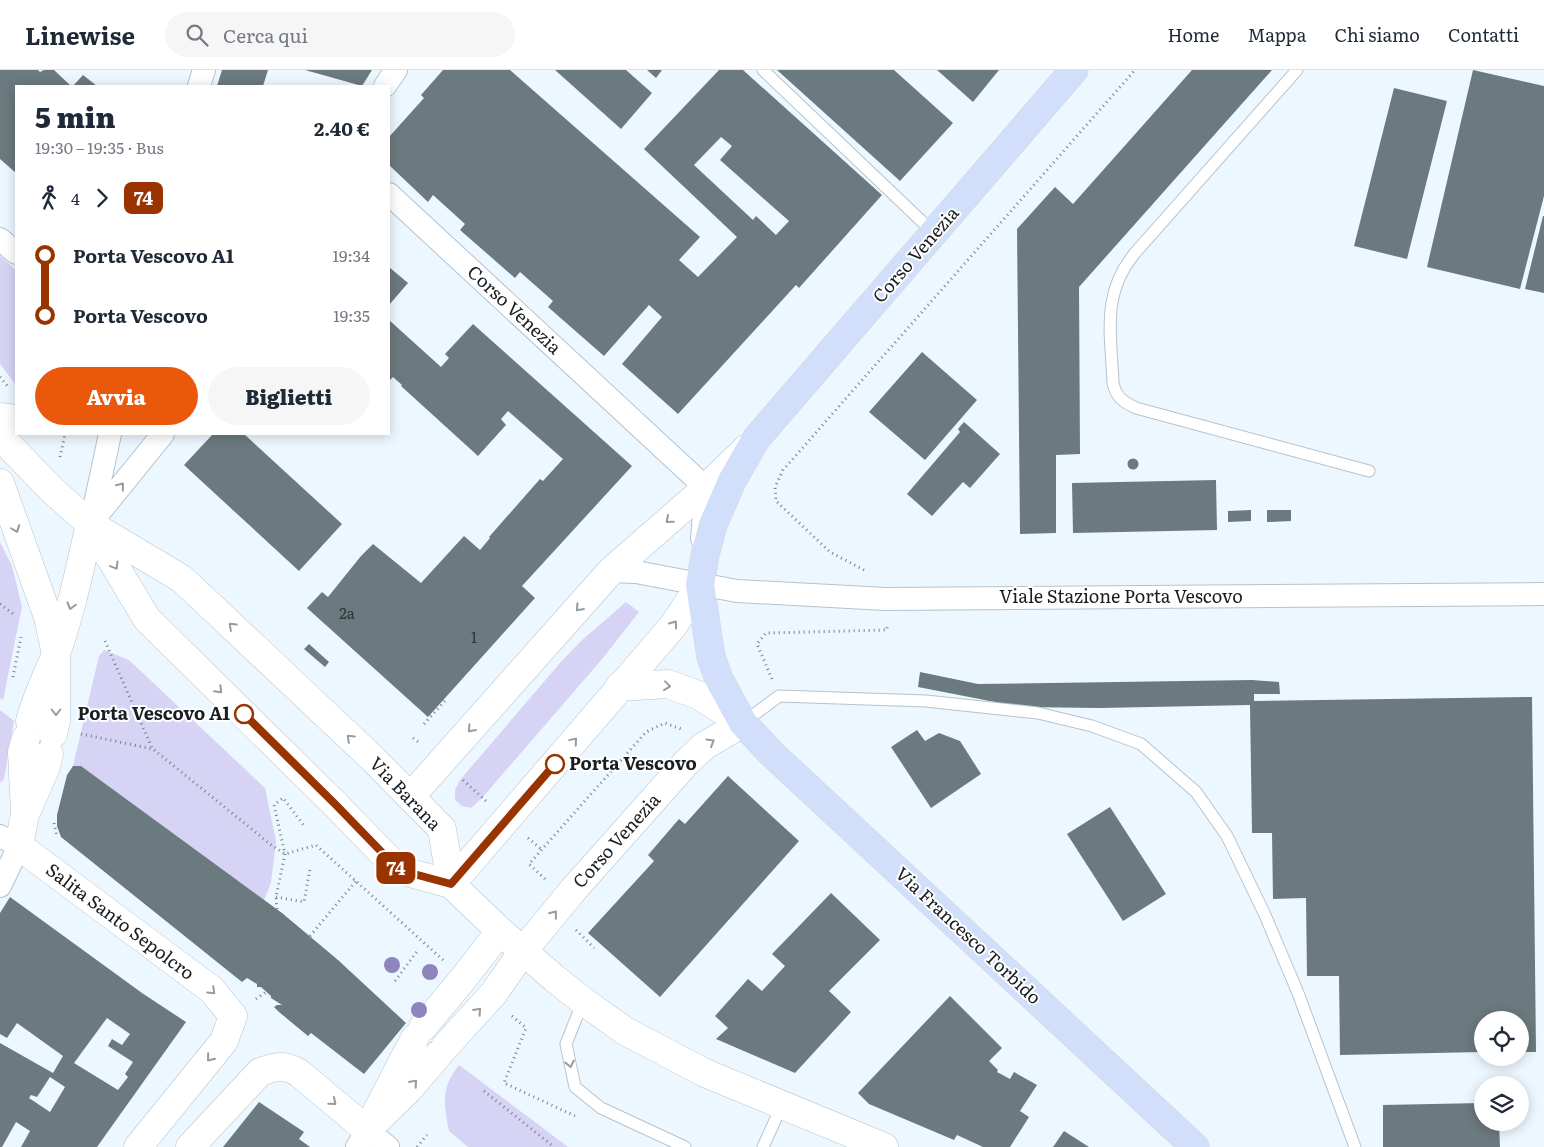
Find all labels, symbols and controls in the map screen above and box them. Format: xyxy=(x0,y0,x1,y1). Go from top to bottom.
search box xyxy=(165,12,515,57)
text: Linewise xyxy=(25,17,135,52)
icon: search xyxy=(183,21,211,49)
text: Cerca qui xyxy=(223,21,308,49)
text: Home xyxy=(1167,21,1219,48)
text: Mappa xyxy=(1247,21,1306,48)
text: Chi siamo xyxy=(1334,21,1420,48)
text: Contatti xyxy=(1448,21,1519,48)
text: 5 min xyxy=(35,95,116,137)
text: 2.40 € xyxy=(314,114,370,142)
text: 19:30 – 19:35 · Bus xyxy=(35,135,164,159)
icon: walk xyxy=(35,184,63,212)
icon: forward xyxy=(88,184,116,212)
text: 74 xyxy=(134,184,153,211)
text: 4 xyxy=(71,186,80,210)
street label: Corso Venezia xyxy=(865,200,965,308)
text: Porta Vescovo A1 xyxy=(73,241,234,269)
text: 19:34 xyxy=(333,243,370,267)
street label: Corso Venezia xyxy=(462,258,568,360)
text: Porta Vescovo xyxy=(73,301,208,329)
text: 19:35 xyxy=(333,303,370,327)
button: Avvia xyxy=(35,367,198,425)
button: Biglietti xyxy=(208,367,370,425)
one-way arrow xyxy=(115,483,123,492)
one-way arrow xyxy=(666,514,675,523)
one-way arrow xyxy=(9,524,20,533)
one-way arrow xyxy=(109,561,119,570)
street label: Viale Stazione Porta Vescovo xyxy=(999,582,1243,609)
one-way arrow xyxy=(66,601,76,609)
house number: 2a xyxy=(339,601,356,624)
one-way arrow xyxy=(576,602,585,611)
one-way arrow xyxy=(668,621,676,630)
one-way arrow xyxy=(229,623,238,632)
house number: 1 xyxy=(471,625,477,648)
one-way arrow xyxy=(664,680,672,691)
one-way arrow xyxy=(213,684,222,693)
place label: Porta Vescovo A1 xyxy=(78,699,231,726)
marker: Porta Vescovo A1 xyxy=(234,704,254,724)
one-way arrow xyxy=(51,708,61,716)
one-way arrow xyxy=(468,724,477,733)
one-way arrow xyxy=(347,735,356,744)
one-way arrow xyxy=(568,737,577,746)
one-way arrow xyxy=(705,739,714,749)
place label: Porta Vescovo xyxy=(569,749,697,776)
street label: Via Barana xyxy=(364,750,448,836)
marker: Porta Vescovo xyxy=(545,754,565,774)
street label: Corso Venezia xyxy=(566,786,666,894)
line badge: 74 xyxy=(374,852,418,884)
text: 74 xyxy=(386,854,406,881)
street label: Salita Santo Sepolcro xyxy=(41,856,201,986)
street label: Via Francesco Torbido xyxy=(890,860,1048,1010)
one-way arrow xyxy=(549,910,558,919)
one-way arrow xyxy=(206,985,215,994)
one-way arrow xyxy=(472,1007,481,1016)
map controls xyxy=(1474,1011,1529,1131)
button: locate xyxy=(1474,1011,1529,1066)
one-way arrow xyxy=(208,1052,216,1061)
one-way arrow xyxy=(564,1059,575,1068)
button: layers xyxy=(1474,1076,1529,1131)
one-way arrow xyxy=(408,1080,417,1089)
one-way arrow xyxy=(328,1096,337,1105)

